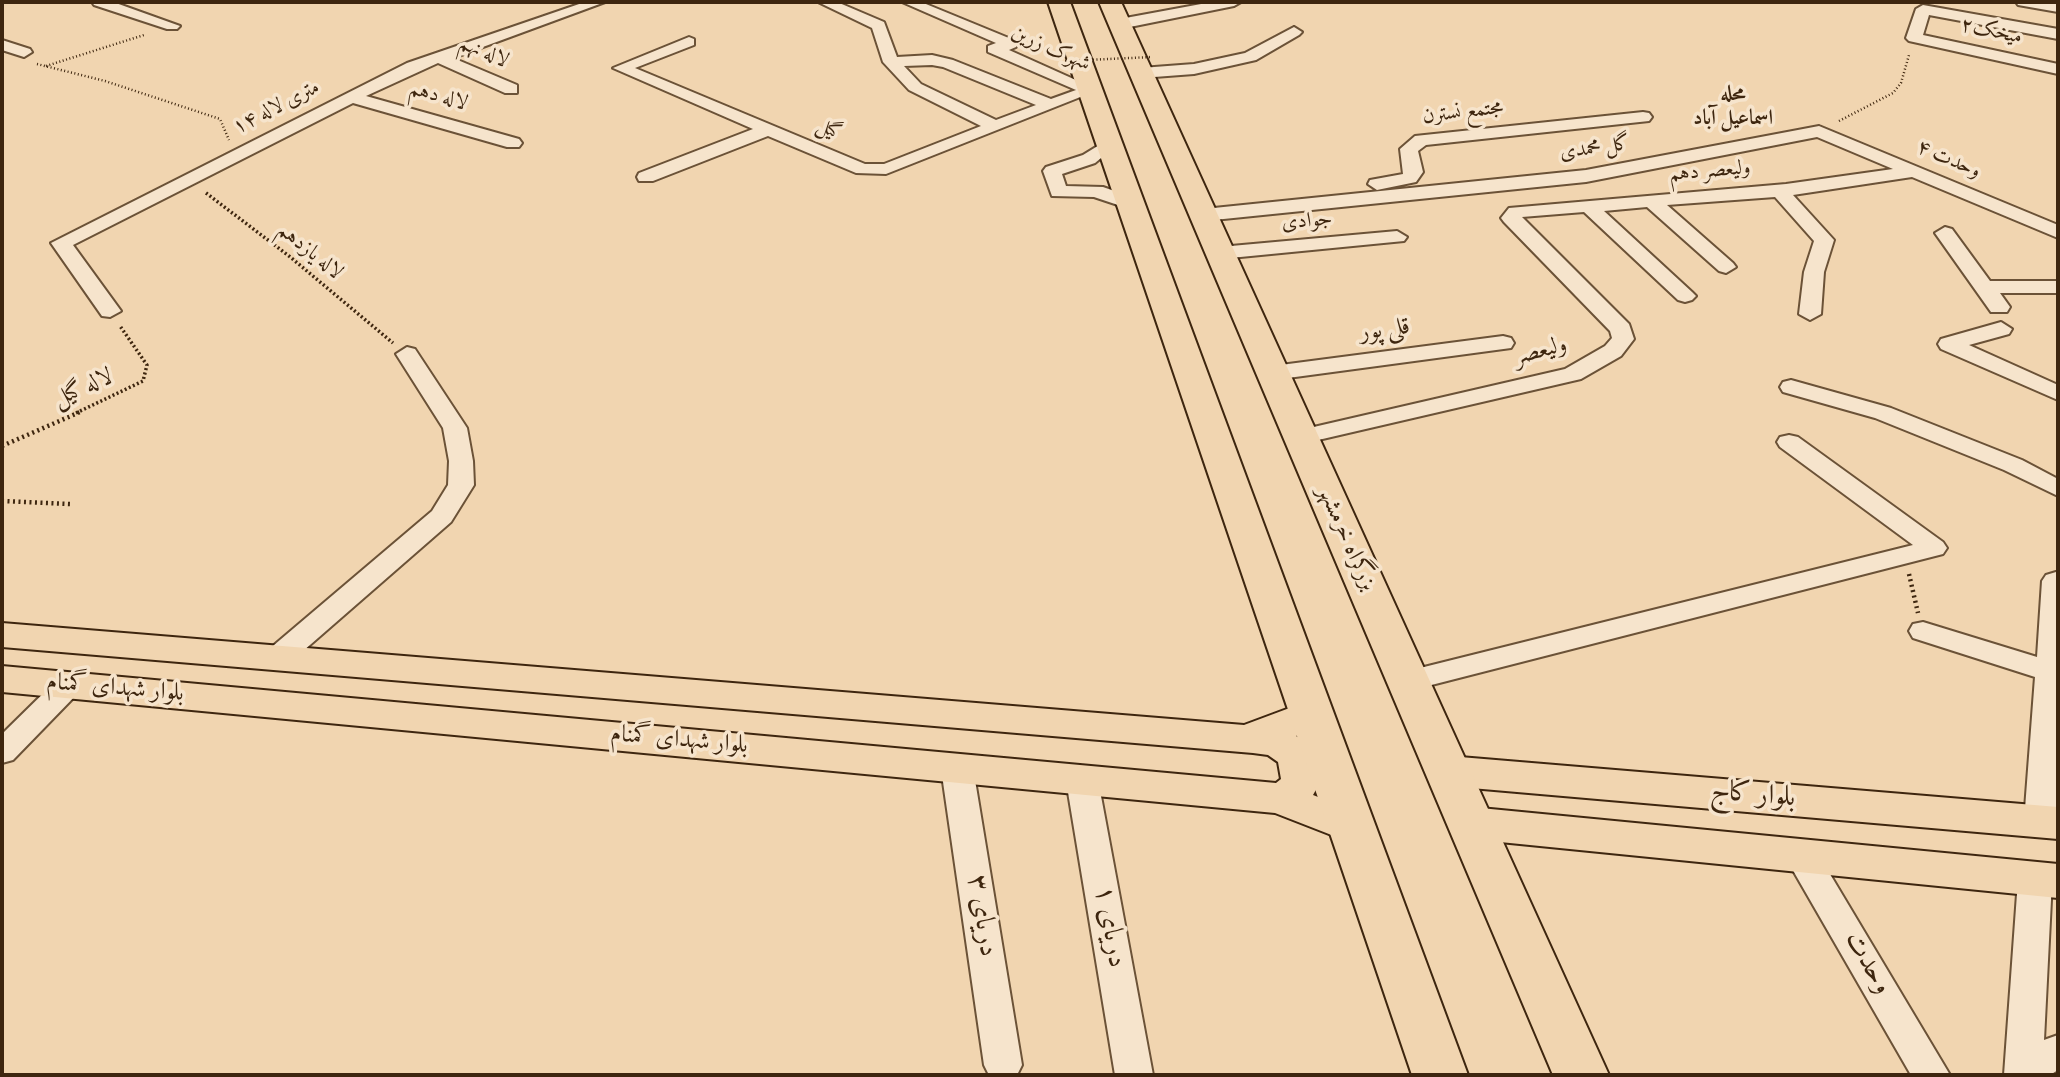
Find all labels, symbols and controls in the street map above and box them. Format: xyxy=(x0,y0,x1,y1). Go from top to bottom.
street label: میخک۲ xyxy=(1958,14,2024,52)
street label: شهرک زرین xyxy=(1006,21,1094,79)
street label: لاله نهم xyxy=(454,32,512,76)
street label: ۱۴ متری لاله xyxy=(229,76,325,142)
street label: لاله دهم xyxy=(406,78,470,118)
district label: محله اسماعیل آباد xyxy=(1693,83,1773,133)
street label: مجتمع نسترن xyxy=(1421,97,1505,131)
street label: گیل xyxy=(811,114,845,148)
street label: گل محمدی xyxy=(1558,133,1632,167)
street label: وحدت ۴ xyxy=(1912,136,1984,186)
street label: ولیعصر دهم xyxy=(1668,157,1752,189)
street label: جوادی xyxy=(1280,208,1334,238)
street label: لاله یازدهم xyxy=(271,219,347,287)
street label: قلی پور xyxy=(1358,315,1412,349)
street label: ولیعصر xyxy=(1511,332,1571,374)
street label: لاله گیل xyxy=(50,364,118,416)
street label: بزرگراه خرمشهر xyxy=(1309,482,1381,596)
street label: بلوار شهدای گمنام xyxy=(45,670,185,710)
street label: بلوار شهدای گمنام xyxy=(609,722,749,762)
street label: بلوار کاج xyxy=(1709,777,1797,817)
street label: دریای ۳ xyxy=(957,873,1003,959)
street label: دریای ۱ xyxy=(1084,883,1132,971)
street label: وحدت xyxy=(1834,927,1898,1001)

